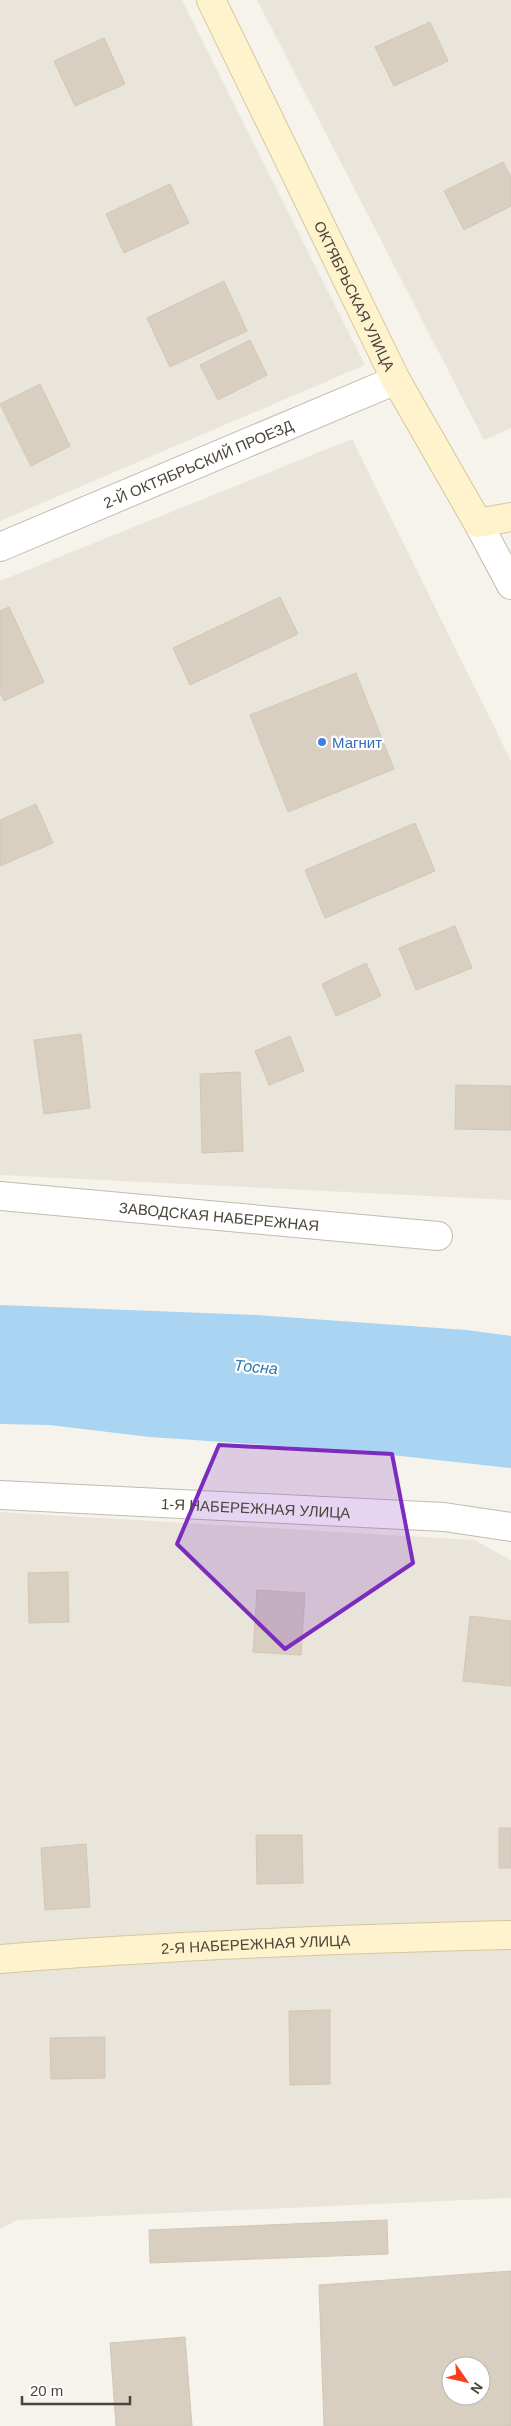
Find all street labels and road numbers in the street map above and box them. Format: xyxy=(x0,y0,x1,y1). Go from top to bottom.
street label: ОКТЯБРЬСКАЯ УЛИЦА xyxy=(311,218,399,374)
street label: 2-Й ОКТЯБРЬСКИЙ ПРОЕЗД xyxy=(101,416,295,511)
street label: ЗАВОДСКАЯ НАБЕРЕЖНАЯ xyxy=(118,1198,320,1234)
street label: 1-Я НАБЕРЕЖНАЯ УЛИЦА xyxy=(161,1494,351,1521)
street label: 2-Я НАБЕРЕЖНАЯ УЛИЦА xyxy=(160,1931,351,1956)

